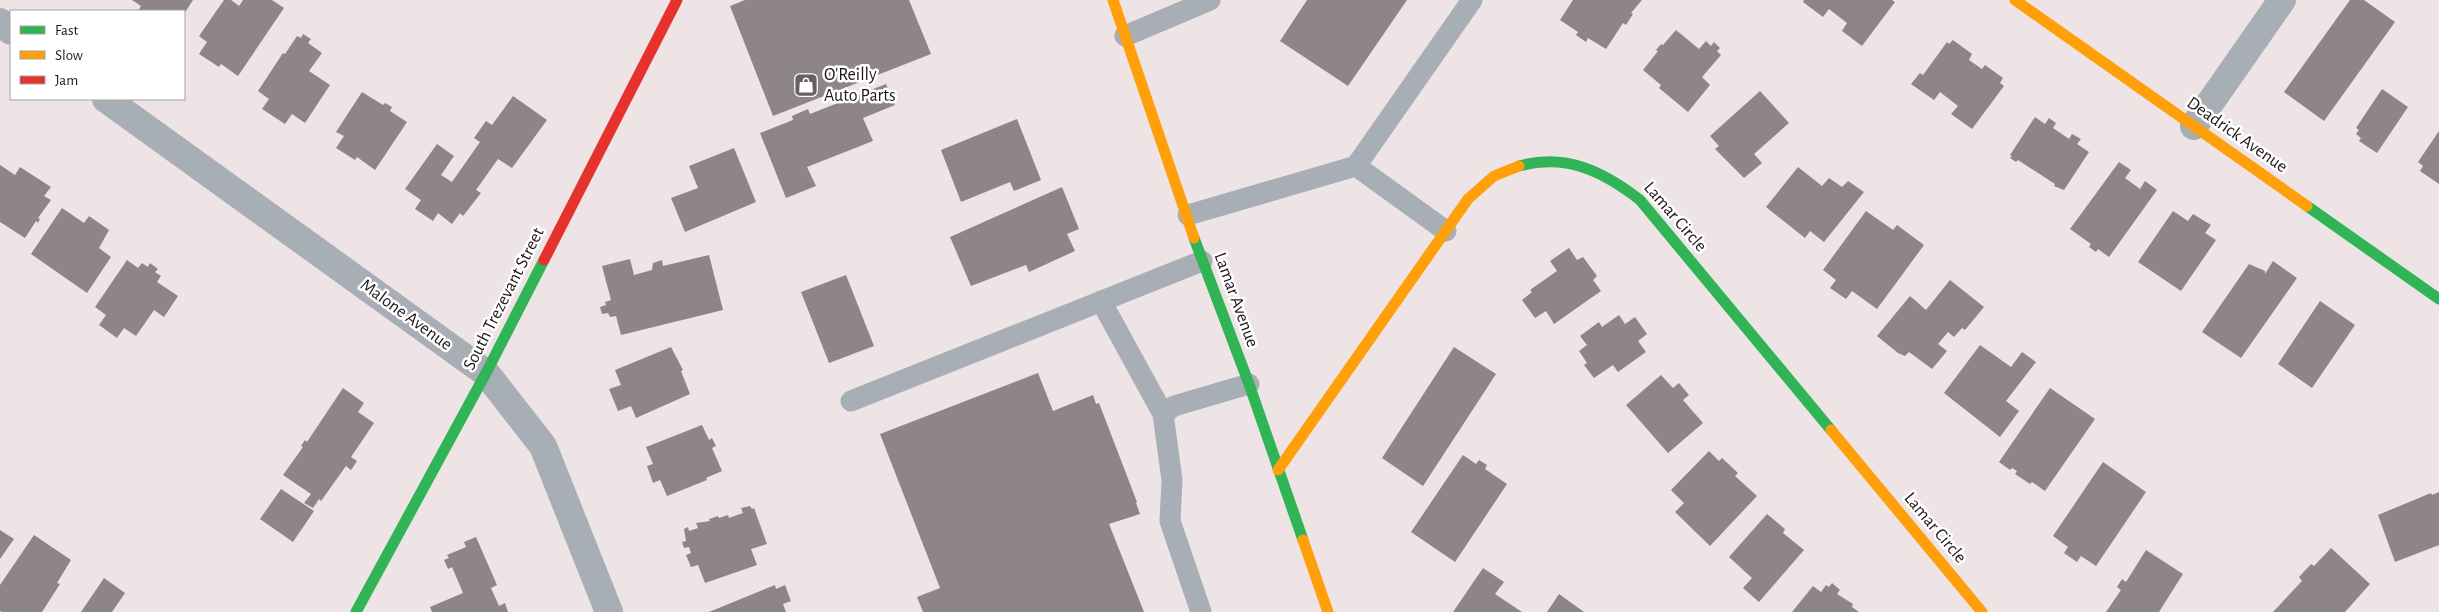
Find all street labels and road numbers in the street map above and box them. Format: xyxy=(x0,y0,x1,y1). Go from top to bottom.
street label: Deadrick Avenue xyxy=(2183,94,2291,176)
street label: Lamar Circle xyxy=(1640,179,1710,255)
street label: South Trezevant Street xyxy=(460,225,548,373)
street label: Lamar Avenue xyxy=(1211,250,1261,350)
street label: Malone Avenue xyxy=(357,276,455,354)
street label: Lamar Circle xyxy=(1900,489,1970,567)

